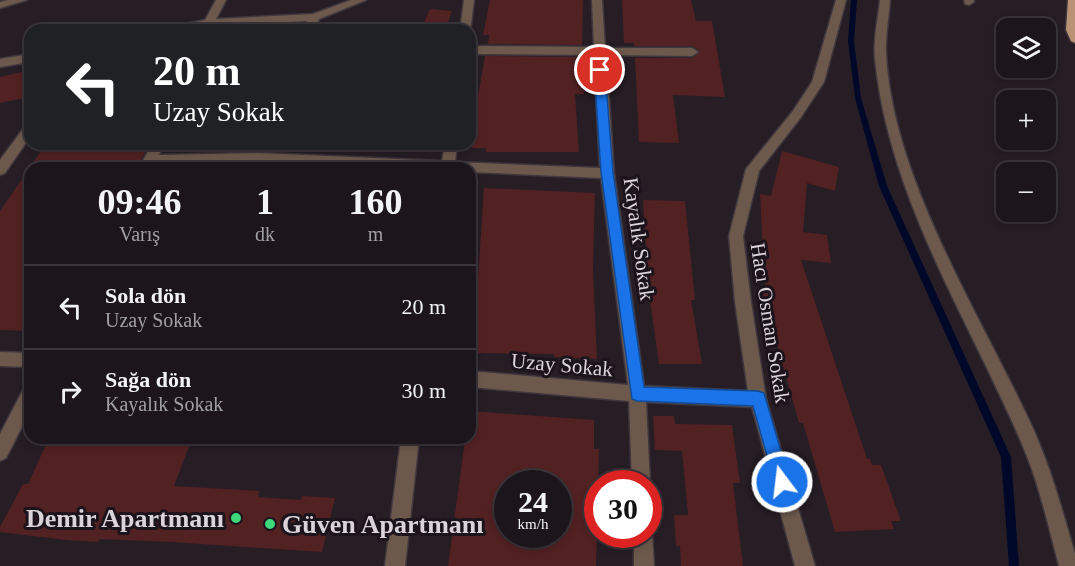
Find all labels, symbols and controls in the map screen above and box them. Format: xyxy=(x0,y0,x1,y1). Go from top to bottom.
map controls xyxy=(996,18,1056,222)
button: layers xyxy=(996,18,1056,78)
pin xyxy=(574,44,625,95)
icon: left xyxy=(54,48,132,126)
text: 20 m xyxy=(153,48,241,94)
icon: arrive xyxy=(583,53,616,86)
button: + xyxy=(996,90,1056,150)
text: Uzay Sokak xyxy=(153,97,284,127)
button: − xyxy=(996,162,1056,222)
street label: Kayalık Sokak xyxy=(618,176,660,303)
text: 09:46 xyxy=(98,182,182,222)
text: 1 xyxy=(256,182,274,222)
text: 160 xyxy=(349,182,403,222)
text: Varış xyxy=(119,223,160,245)
text: dk xyxy=(255,223,275,245)
text: m xyxy=(368,223,383,245)
street label: Hacı Osman Sokak xyxy=(745,241,795,405)
text: Sola dön xyxy=(105,283,186,308)
icon: left xyxy=(54,291,87,324)
text: 20 m xyxy=(401,294,446,319)
text: Uzay Sokak xyxy=(105,309,202,331)
street label: Uzay Sokak xyxy=(510,349,614,381)
text: Sağa dön xyxy=(105,367,191,392)
icon: right xyxy=(54,375,87,408)
text: 30 m xyxy=(401,378,446,403)
text: Kayalık Sokak xyxy=(105,393,223,415)
position arrow xyxy=(750,450,814,514)
speed limit sign: 30 xyxy=(584,470,662,548)
text: 24 xyxy=(518,485,548,518)
place label: Demir Apartmanı xyxy=(26,504,224,533)
place label: Güven Apartmanı xyxy=(282,510,484,539)
marker: Demir Apartmanı xyxy=(229,511,243,525)
text: km/h xyxy=(518,516,548,532)
marker: Güven Apartmanı xyxy=(263,517,277,531)

